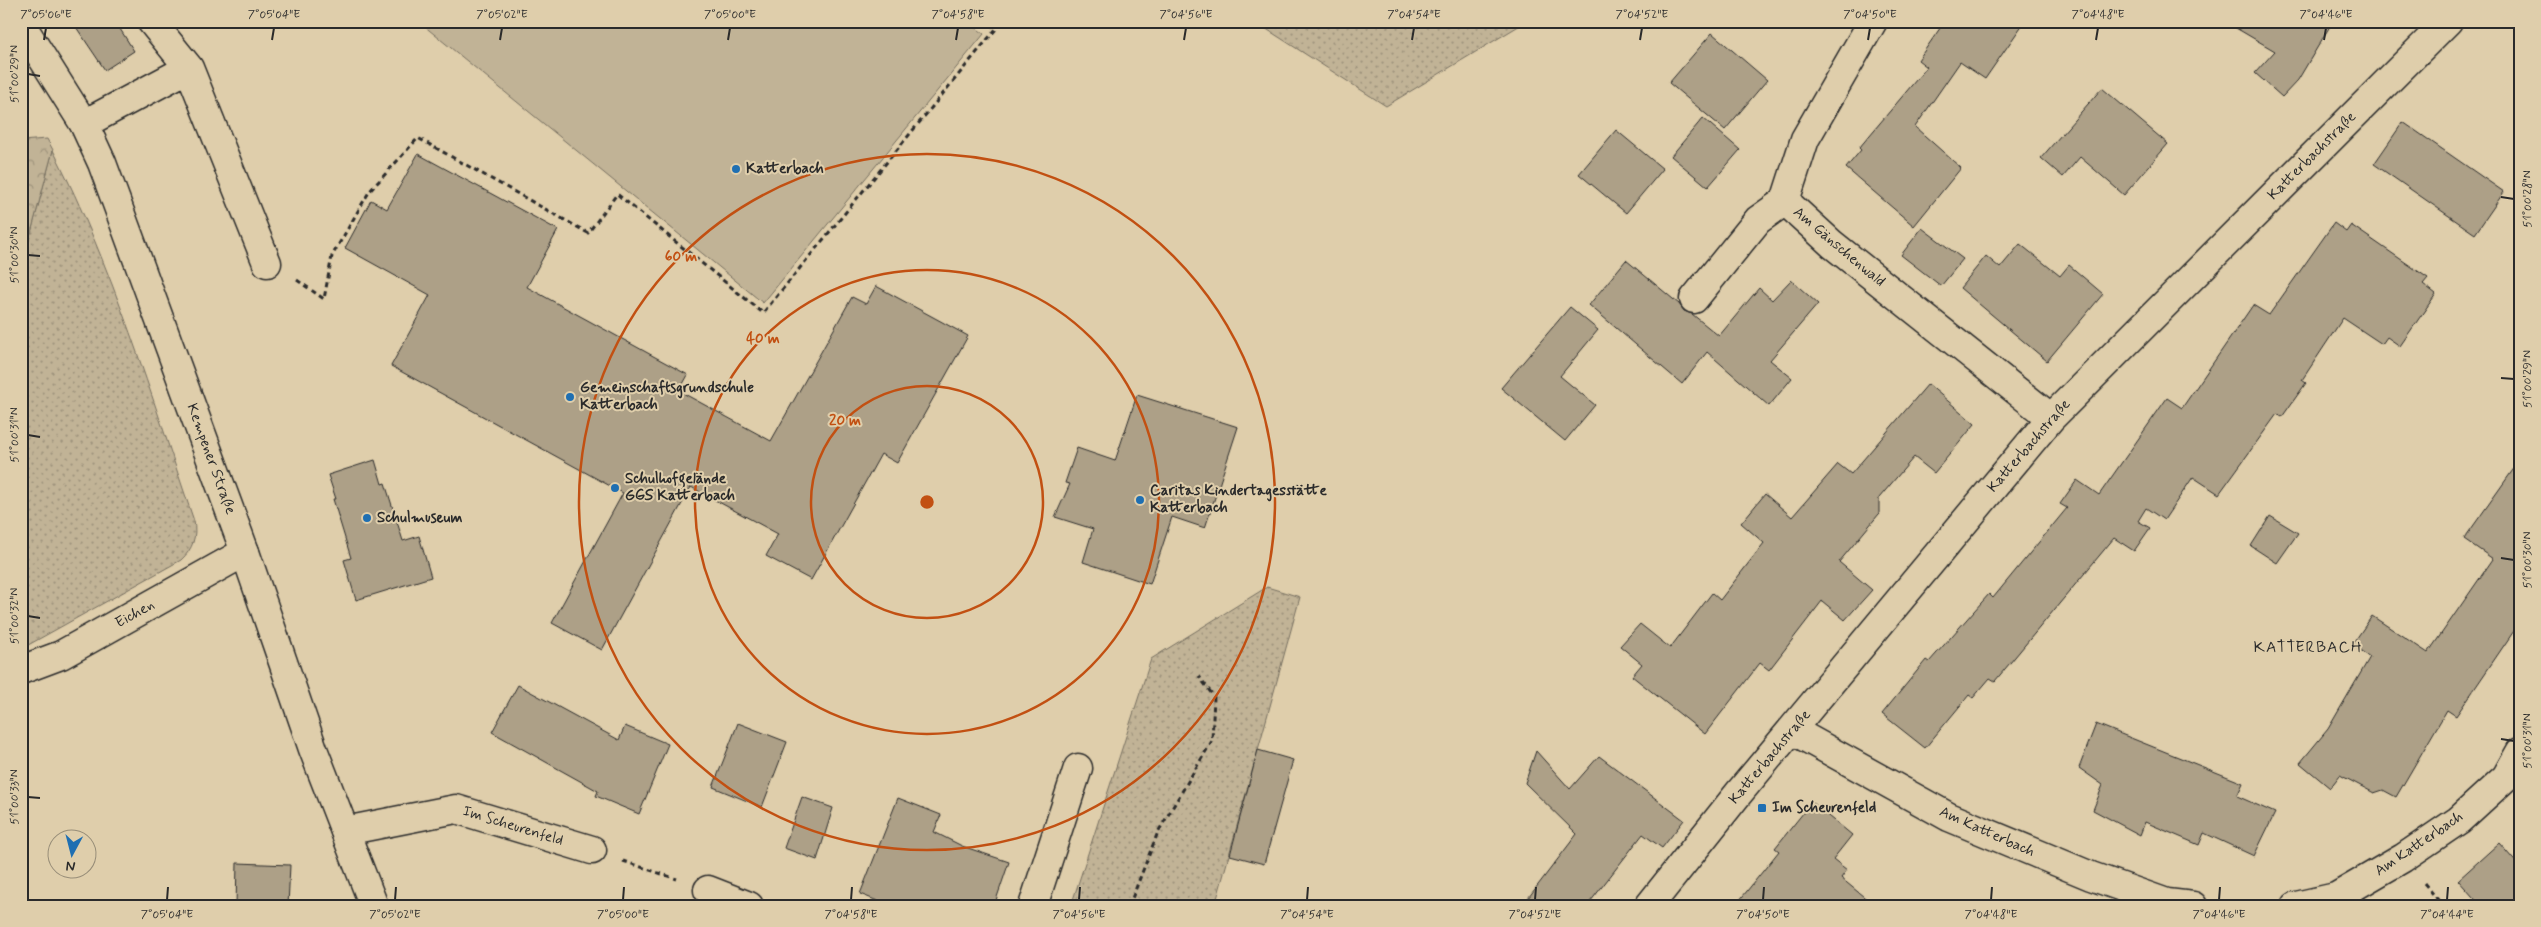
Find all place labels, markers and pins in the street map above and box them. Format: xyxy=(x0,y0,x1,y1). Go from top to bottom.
place label: Katterbach xyxy=(746,159,824,179)
marker: Katterbach xyxy=(730,163,742,175)
place label: Gemeinschaftsgrundschule Katterbach xyxy=(580,378,754,415)
marker: Gemeinschaftsgrundschule Katterbach xyxy=(564,391,576,403)
place label: Schulhofgelände GGS Katterbach xyxy=(625,469,735,506)
place label: Caritas Kindertagesstätte Katterbach xyxy=(1150,481,1327,518)
marker: Schulhofgelände GGS Katterbach xyxy=(609,482,621,494)
centre of rings xyxy=(918,493,936,511)
marker: Caritas Kindertagesstätte Katterbach xyxy=(1134,494,1146,506)
place label: Schulmuseum xyxy=(377,508,462,528)
marker: Schulmuseum xyxy=(361,512,373,524)
place label: Im Scheurenfeld xyxy=(1772,798,1877,818)
marker: Im Scheurenfeld xyxy=(1756,802,1768,814)

